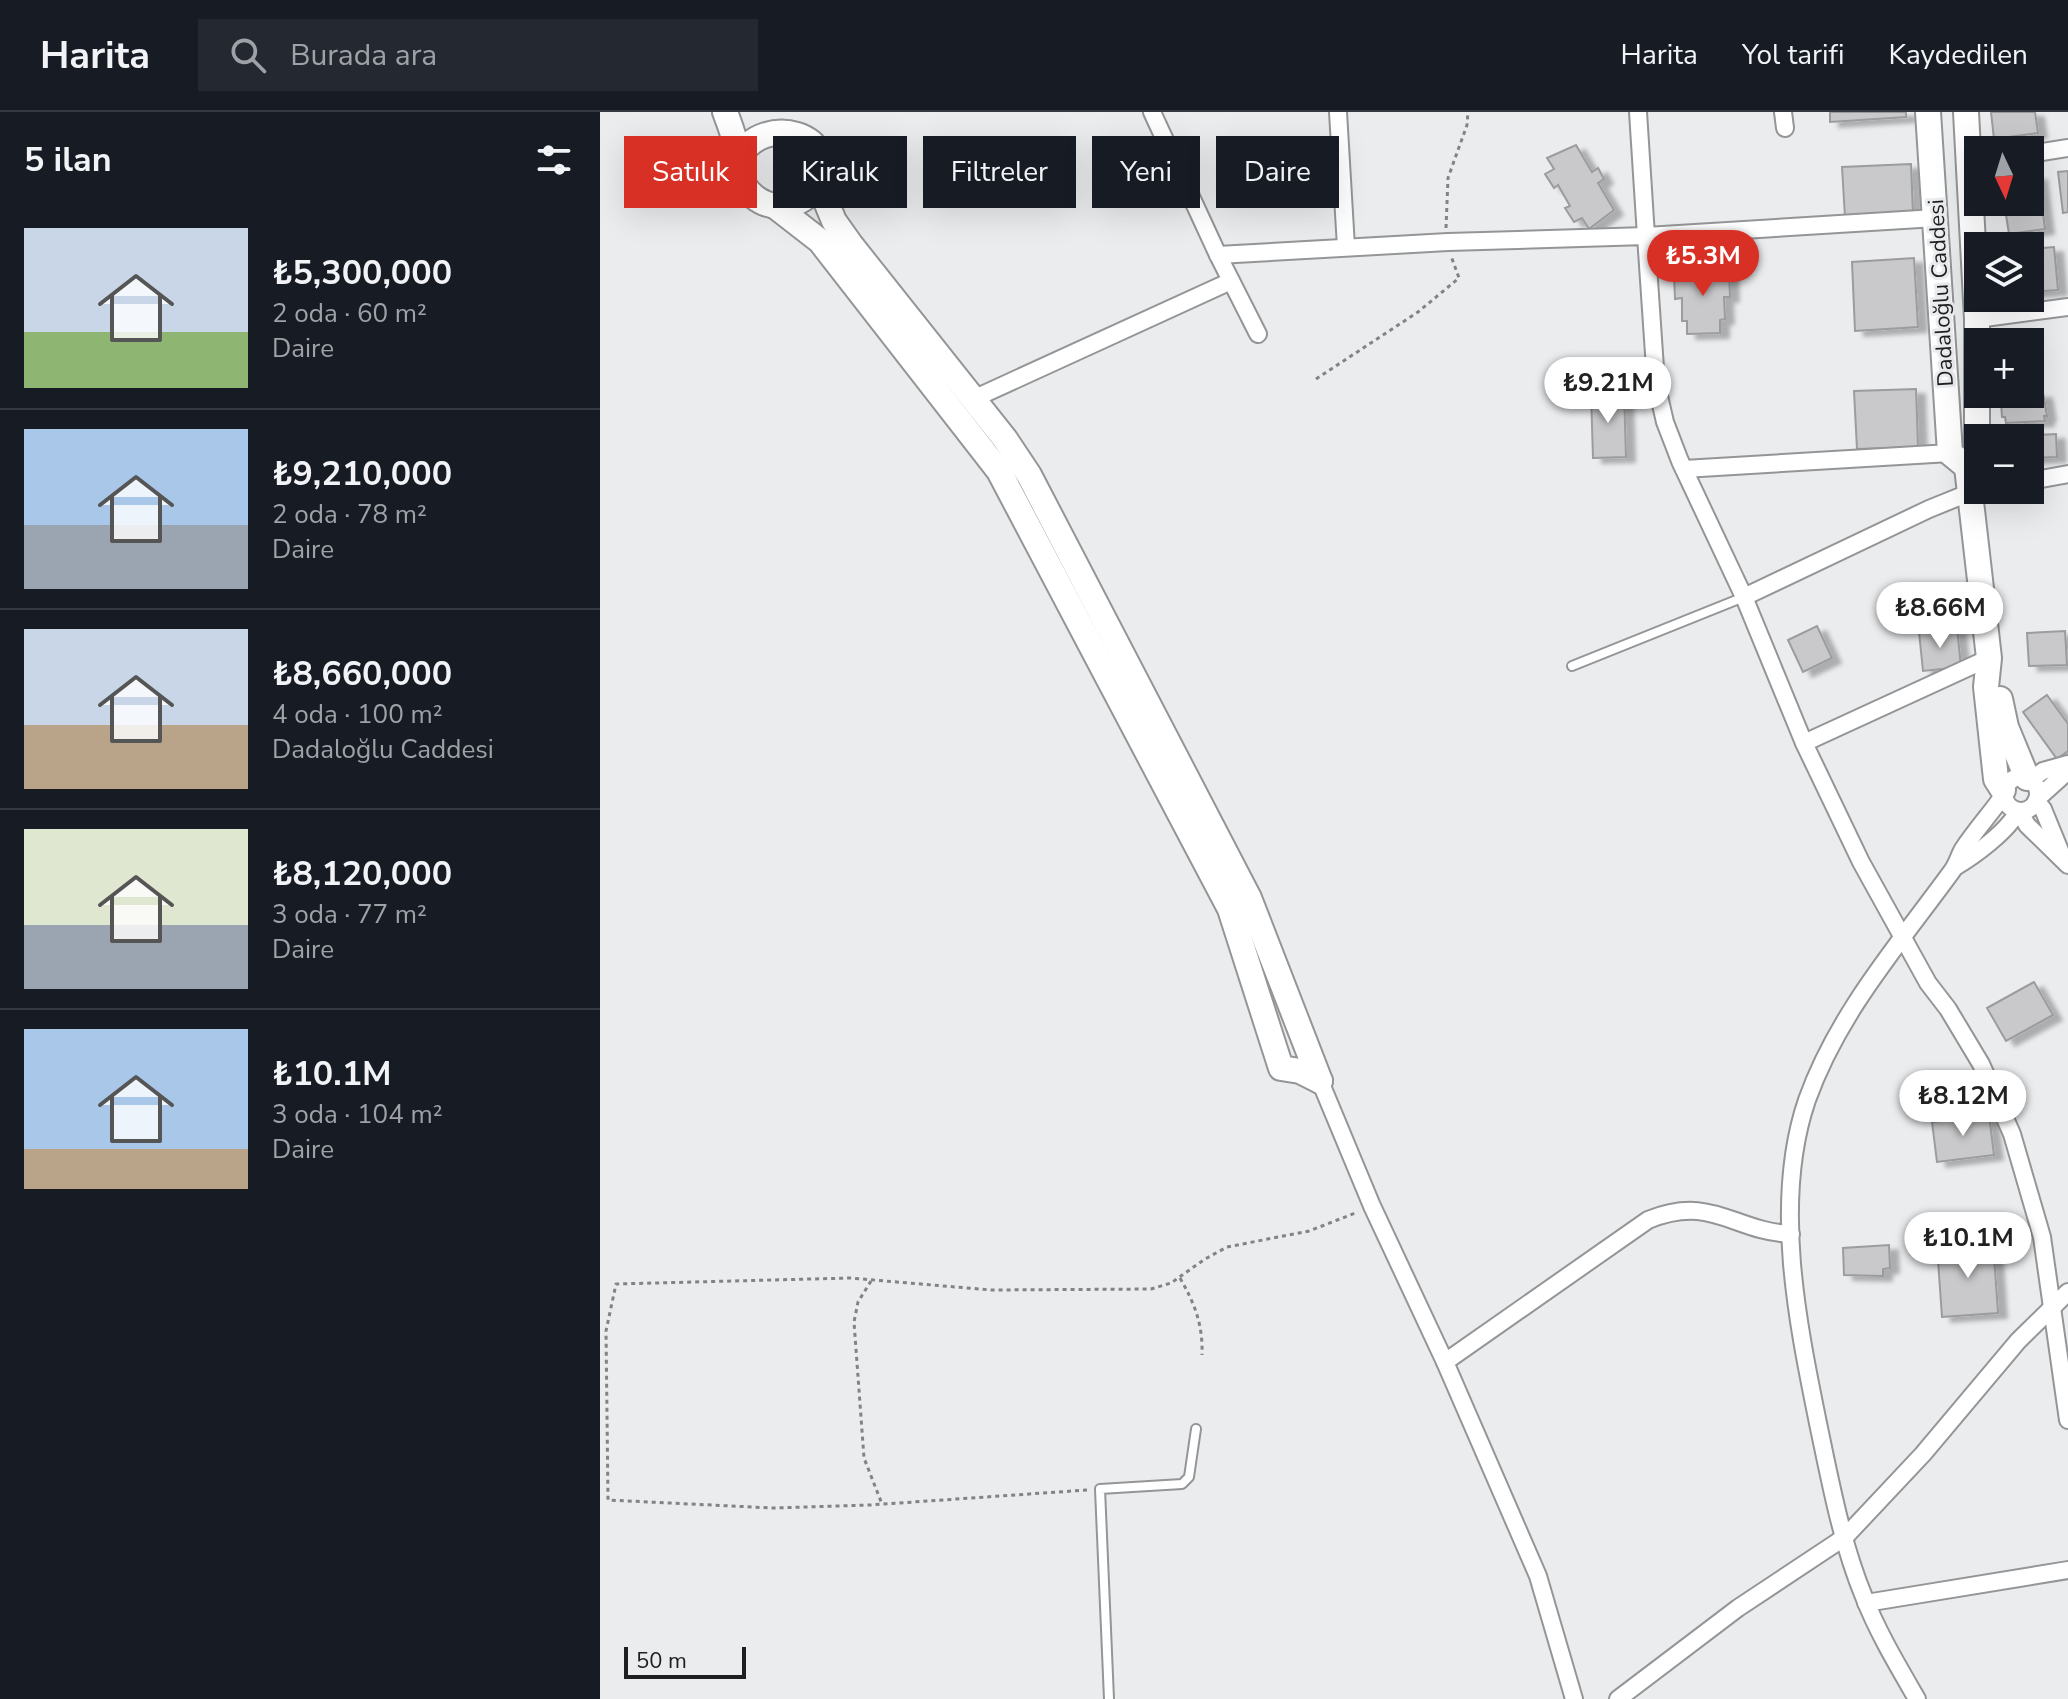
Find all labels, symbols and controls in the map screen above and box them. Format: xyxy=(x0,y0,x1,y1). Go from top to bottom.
search box xyxy=(198,19,758,91)
text: Harita xyxy=(40,30,150,81)
icon: search xyxy=(226,33,270,77)
text: Burada ara xyxy=(290,35,437,76)
text: Harita xyxy=(1621,36,1698,74)
text: Yol tarifi xyxy=(1742,36,1844,74)
text: Kaydedilen xyxy=(1888,36,2028,74)
chip: Satılık xyxy=(624,136,757,208)
chip: Kiralık xyxy=(773,136,907,208)
chip: Filtreler xyxy=(923,136,1076,208)
chip: Yeni xyxy=(1092,136,1200,208)
chip: Daire xyxy=(1216,136,1339,208)
north arrow xyxy=(1964,136,2044,216)
map controls xyxy=(1964,136,2044,504)
text: 5 ilan xyxy=(24,137,112,183)
icon: filters xyxy=(532,138,576,182)
street label: Dadaloğlu Caddesi xyxy=(1921,198,1961,387)
pin: ₺5.3M xyxy=(1647,230,1759,298)
button: layers xyxy=(1964,232,2044,312)
text: ₺5.3M xyxy=(1665,238,1741,273)
text: ₺5,300,000 xyxy=(272,250,452,296)
icon: home xyxy=(88,260,184,356)
text: 2 oda · 60 m² xyxy=(272,296,427,331)
button: + xyxy=(1964,328,2044,408)
text: Daire xyxy=(272,331,334,366)
pin: ₺9.21M xyxy=(1543,357,1673,425)
text: ₺9.21M xyxy=(1562,365,1654,400)
button: − xyxy=(1964,424,2044,504)
text: ₺9,210,000 xyxy=(272,451,452,497)
icon: home xyxy=(88,461,184,557)
text: 2 oda · 78 m² xyxy=(272,497,427,532)
text: Daire xyxy=(272,532,334,567)
pin: ₺8.66M xyxy=(1875,582,2005,650)
text: ₺8.66M xyxy=(1894,590,1986,625)
text: ₺8,660,000 xyxy=(272,651,452,697)
icon: home xyxy=(88,661,184,757)
text: 4 oda · 100 m² xyxy=(272,697,443,732)
text: Dadaloğlu Caddesi xyxy=(272,732,494,767)
text: ₺8,120,000 xyxy=(272,851,452,897)
icon: home xyxy=(88,861,184,957)
text: 3 oda · 77 m² xyxy=(272,897,427,932)
text: Daire xyxy=(272,932,334,967)
text: ₺10.1M xyxy=(272,1051,392,1097)
icon: home xyxy=(88,1061,184,1157)
pin: ₺8.12M xyxy=(1898,1070,2028,1138)
text: ₺8.12M xyxy=(1917,1078,2009,1113)
text: 3 oda · 104 m² xyxy=(272,1097,443,1132)
text: Daire xyxy=(272,1132,334,1167)
pin: ₺10.1M xyxy=(1903,1212,2033,1280)
text: ₺10.1M xyxy=(1922,1220,2014,1255)
scale bar xyxy=(624,1643,746,1679)
text: 50 m xyxy=(636,1646,687,1676)

